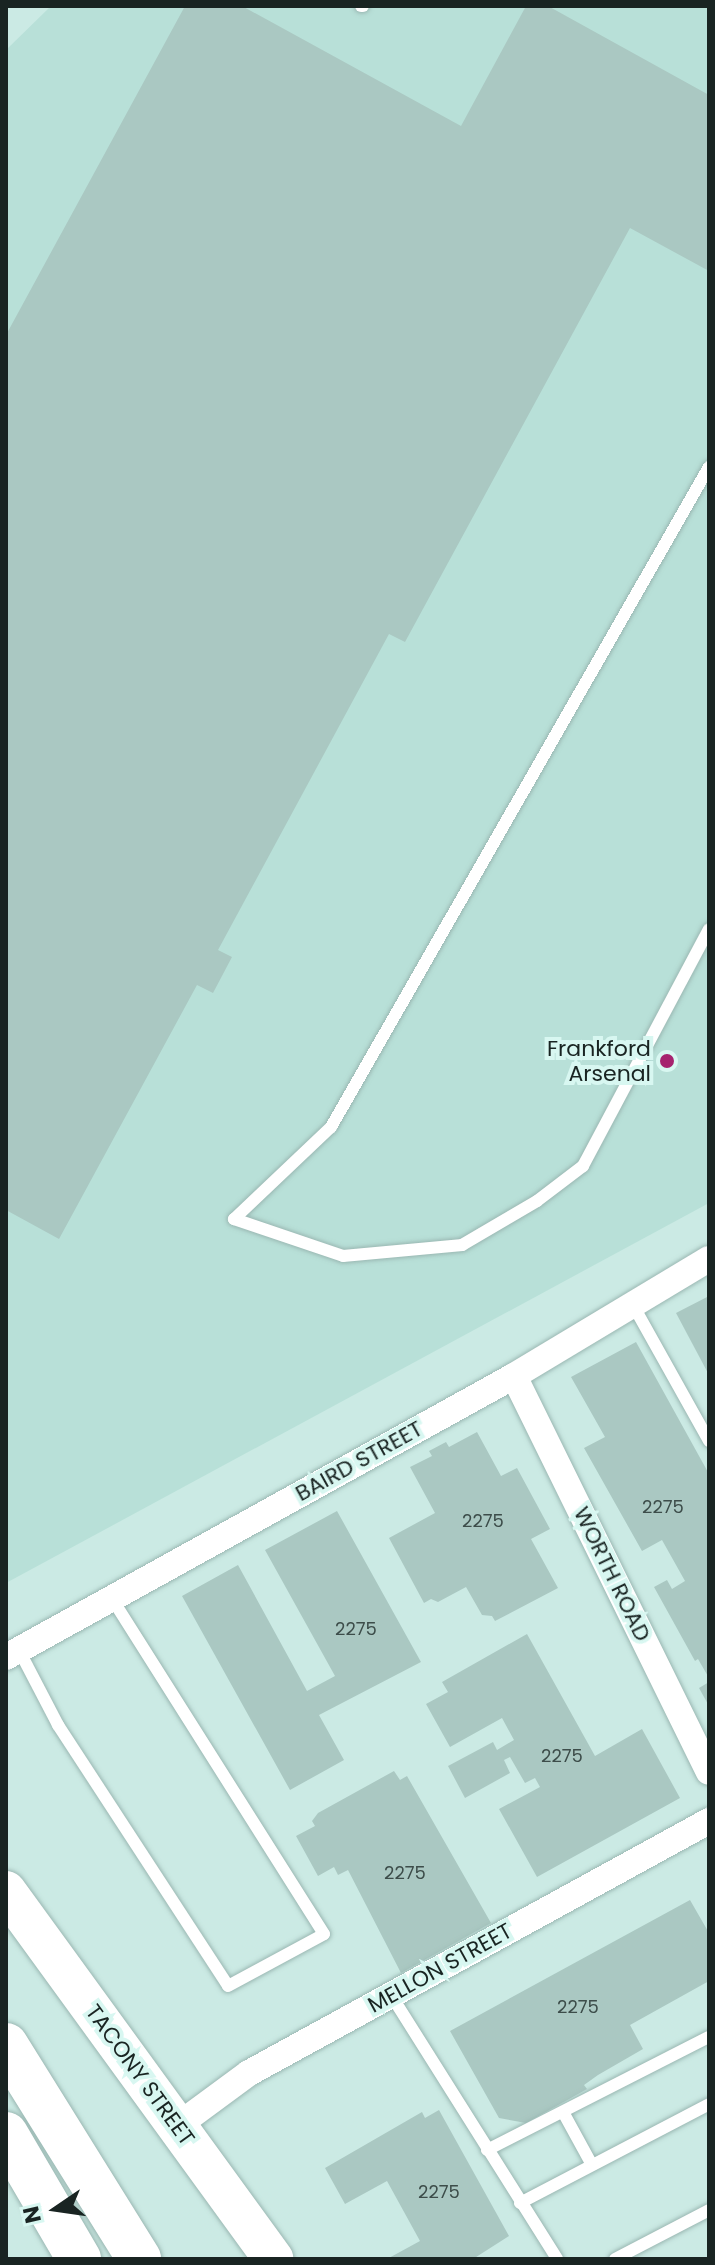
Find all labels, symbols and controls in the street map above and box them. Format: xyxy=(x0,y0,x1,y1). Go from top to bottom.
place label: Frankford Arsenal xyxy=(547,1035,651,1086)
marker: Frankford Arsenal xyxy=(658,1052,676,1070)
street label: BAIRD STREET xyxy=(291,1415,427,1507)
house number: 2275 xyxy=(642,1496,684,1518)
street label: WORTH ROAD xyxy=(568,1503,656,1645)
house number: 2275 xyxy=(462,1510,504,1532)
house number: 2275 xyxy=(335,1618,377,1640)
house number: 2275 xyxy=(541,1745,583,1767)
house number: 2275 xyxy=(384,1862,426,1884)
street label: MELLON STREET xyxy=(363,1918,517,2018)
house number: 2275 xyxy=(557,1996,599,2018)
street label: TACONY STREET xyxy=(80,1999,200,2151)
north arrow xyxy=(16,2169,96,2249)
house number: 2275 xyxy=(418,2181,460,2203)
text: N xyxy=(15,2203,49,2226)

